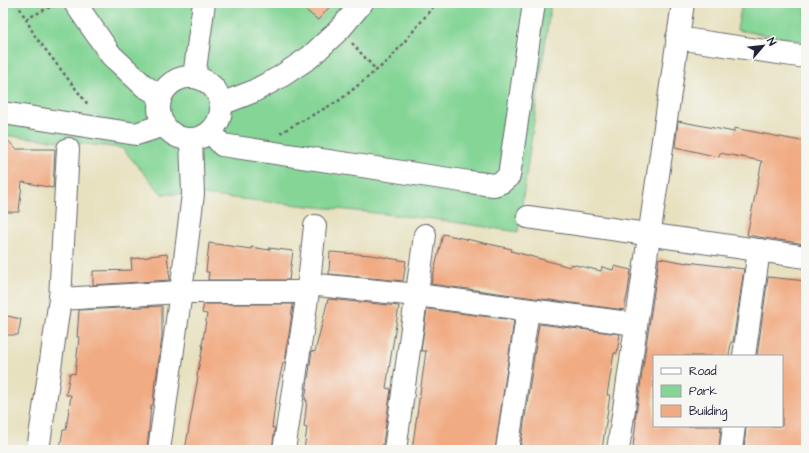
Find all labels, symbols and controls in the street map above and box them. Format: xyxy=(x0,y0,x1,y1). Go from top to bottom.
north arrow xyxy=(743,26,783,66)
text: N xyxy=(763,35,780,48)
legend xyxy=(653,355,783,427)
text: Road xyxy=(689,363,717,380)
text: Park xyxy=(689,383,717,400)
text: Building xyxy=(689,403,727,421)

